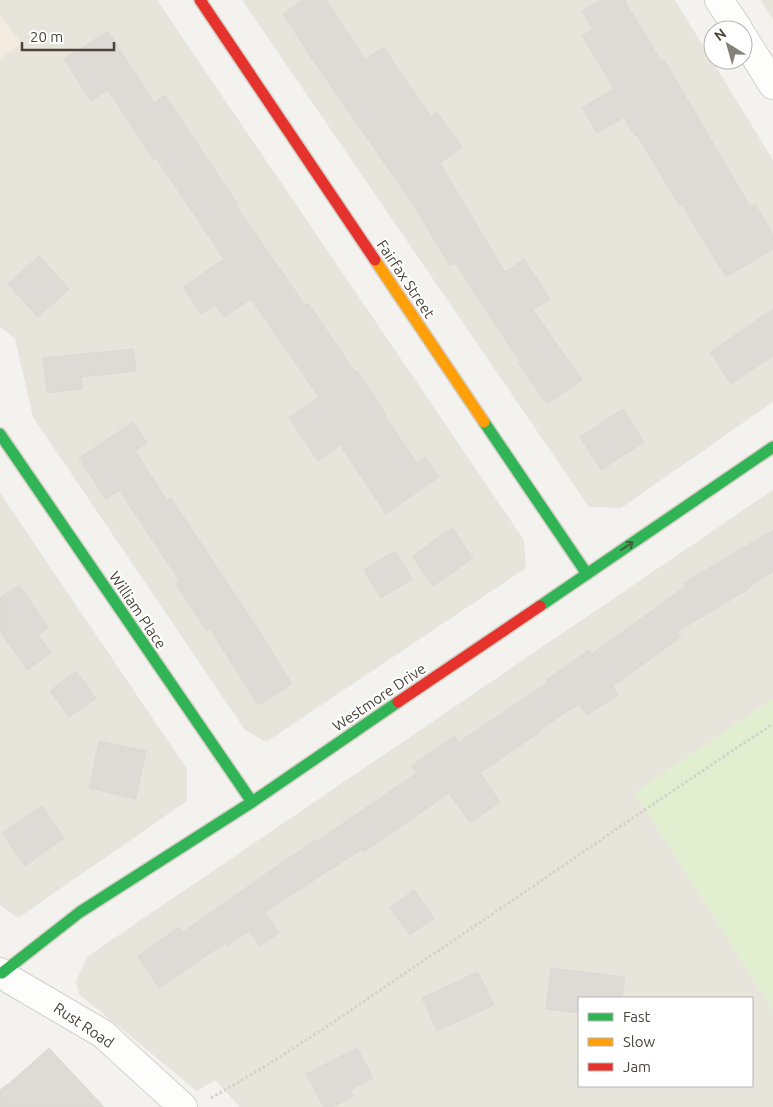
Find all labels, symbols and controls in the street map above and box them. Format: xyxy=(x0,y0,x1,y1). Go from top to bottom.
scale bar xyxy=(22,20,115,52)
north arrow xyxy=(703,20,753,70)
text: N xyxy=(711,25,729,44)
text: 20 m xyxy=(30,28,63,45)
street label: Fairfax Street xyxy=(374,237,438,321)
one-way arrow xyxy=(620,541,634,552)
street label: William Place xyxy=(106,568,170,652)
street label: Westmore Drive xyxy=(329,660,429,734)
legend xyxy=(578,997,753,1087)
street label: Rust Road xyxy=(51,999,117,1051)
text: Fast xyxy=(623,1008,651,1025)
text: Slow xyxy=(623,1033,656,1050)
text: Jam xyxy=(623,1058,651,1075)

